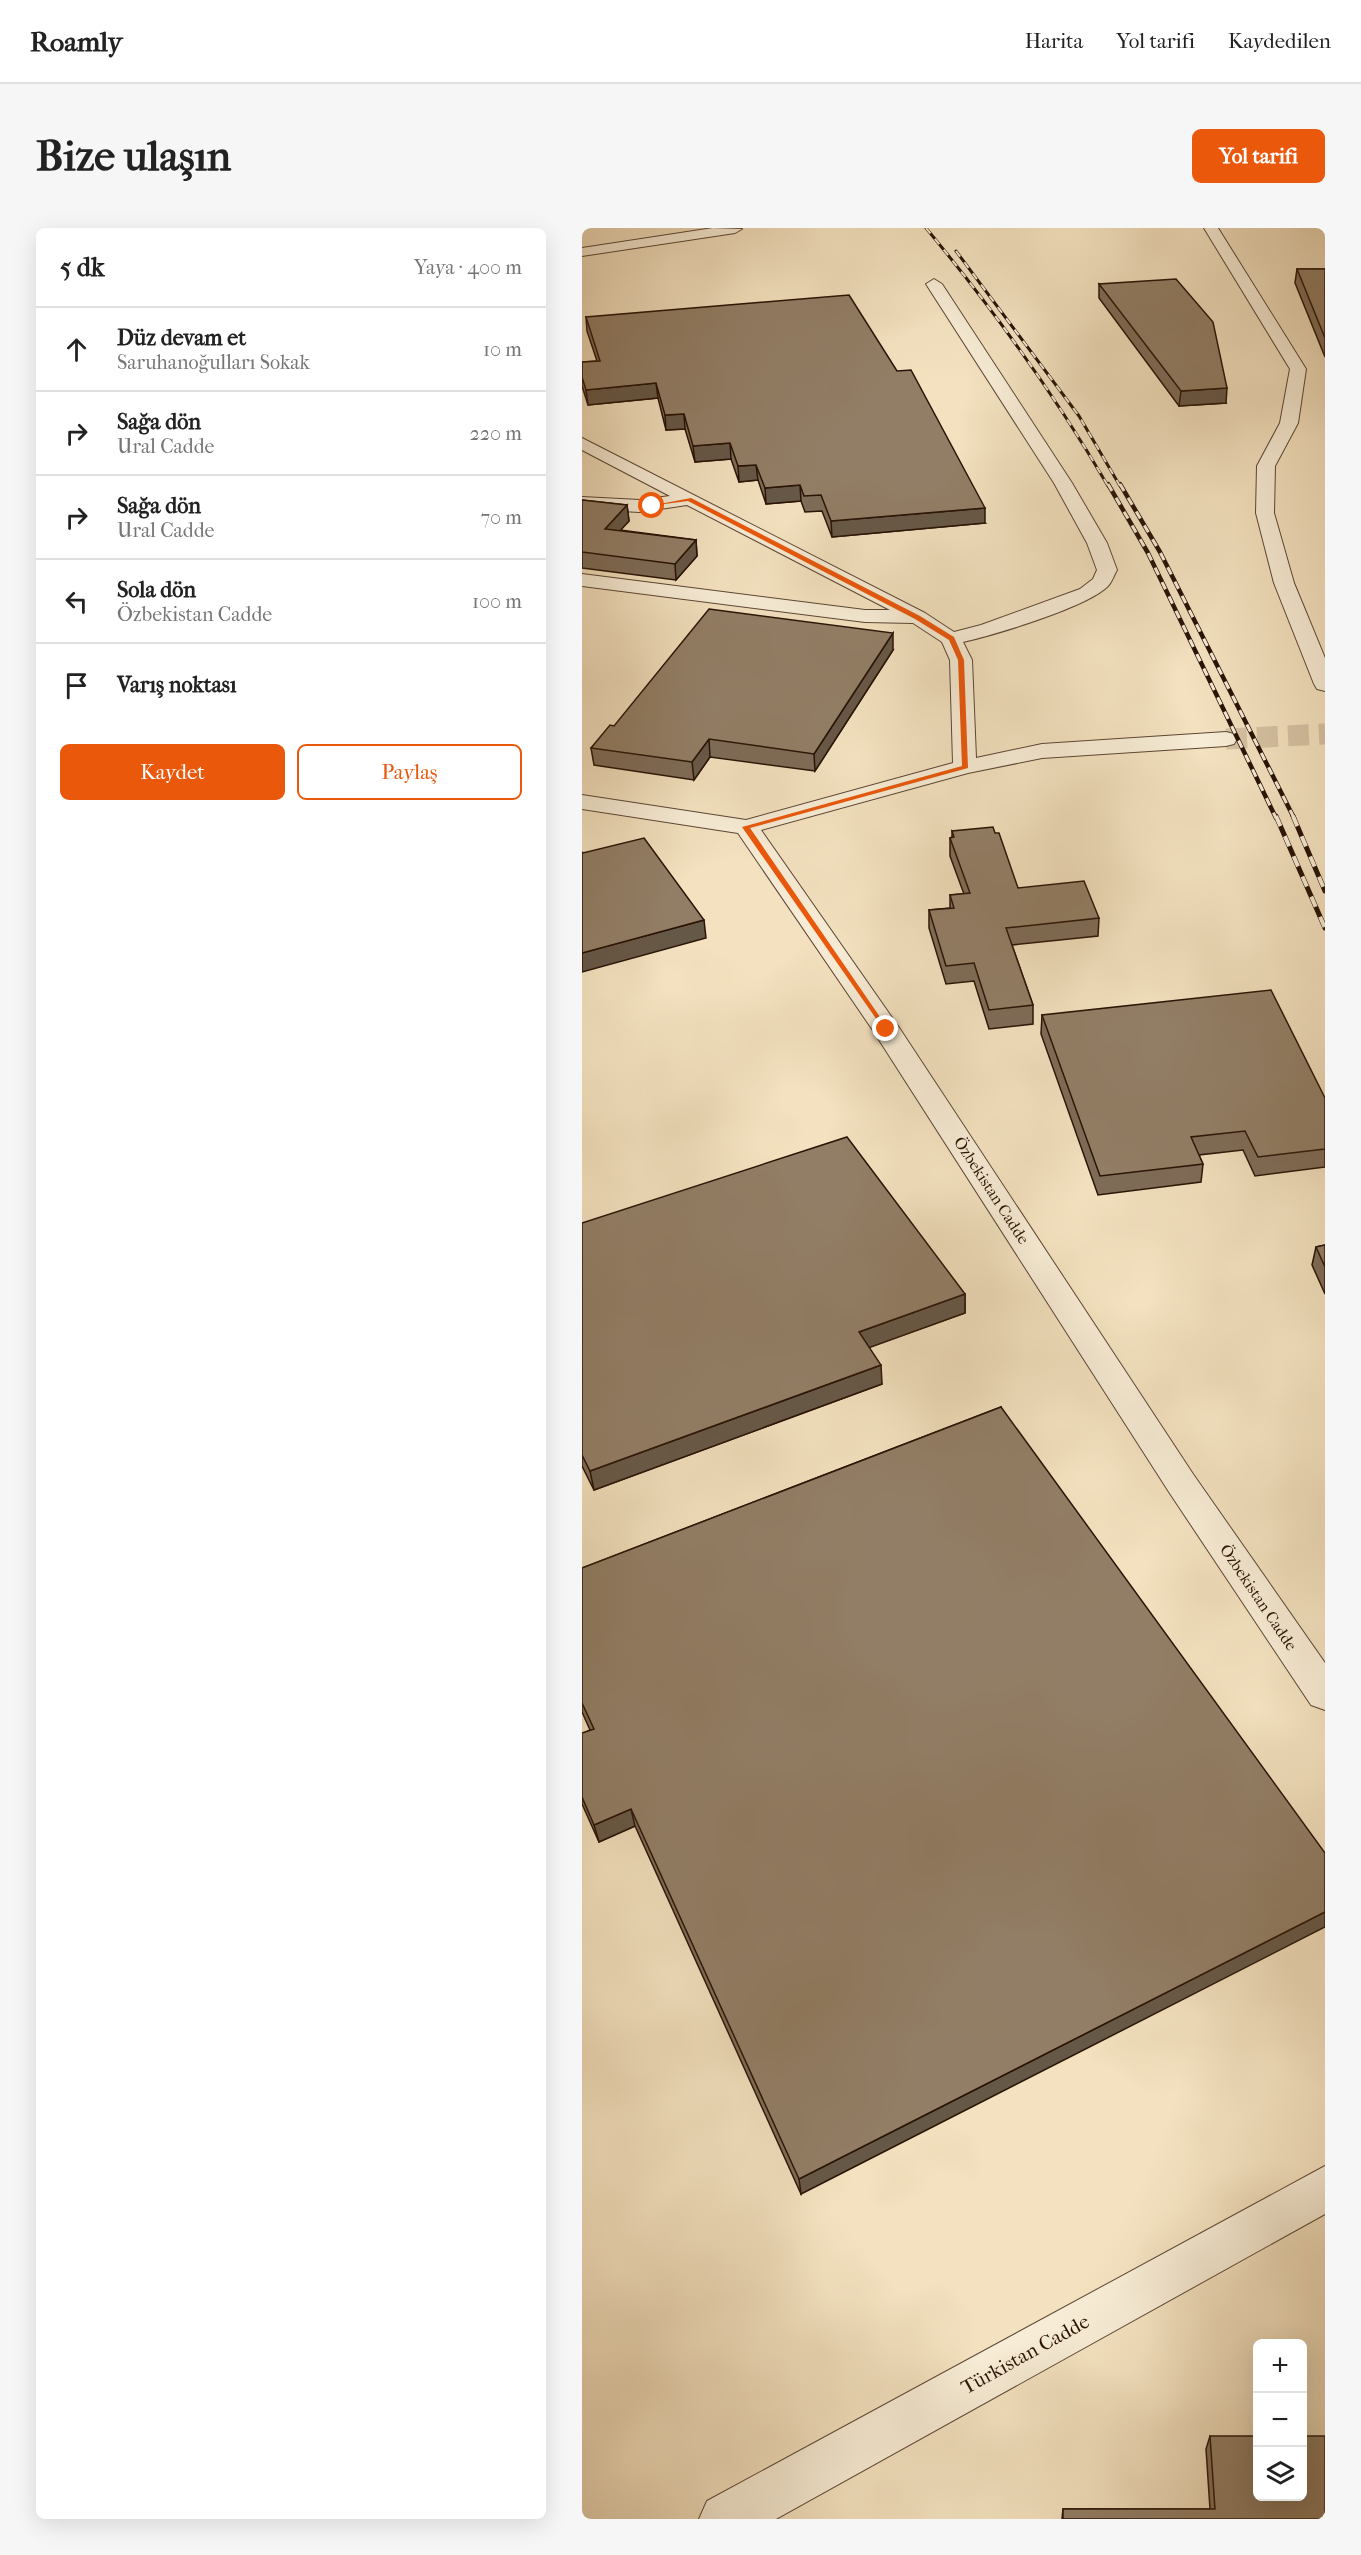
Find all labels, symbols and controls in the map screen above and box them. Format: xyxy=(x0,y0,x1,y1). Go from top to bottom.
text: Roamly xyxy=(30,25,122,58)
text: Harita xyxy=(1025,29,1083,53)
text: Yol tarifi xyxy=(1116,29,1195,53)
text: Kaydedilen xyxy=(1228,29,1331,53)
button: Yol tarifi xyxy=(1192,129,1325,183)
text: Bize ulaşın xyxy=(36,132,231,181)
text: 5 dk xyxy=(60,252,104,283)
text: Yaya · 400 m xyxy=(414,256,522,279)
text: Düz devam et xyxy=(117,325,246,351)
icon: ahead xyxy=(60,333,93,366)
text: 10 m xyxy=(483,338,522,361)
text: Saruhanoğulları Sokak xyxy=(117,351,310,374)
text: Sağa dön xyxy=(117,409,201,435)
icon: right xyxy=(60,417,93,450)
text: 220 m xyxy=(469,422,522,445)
text: Ural Cadde xyxy=(117,435,215,458)
route start xyxy=(638,492,664,518)
text: Sağa dön xyxy=(117,493,201,519)
icon: right xyxy=(60,501,93,534)
text: 70 m xyxy=(480,506,522,529)
text: Ural Cadde xyxy=(117,519,215,542)
text: Sola dön xyxy=(117,577,196,603)
icon: left xyxy=(60,585,93,618)
text: 100 m xyxy=(472,590,522,613)
text: Özbekistan Cadde xyxy=(117,603,272,626)
icon: arrive xyxy=(60,669,93,702)
text: Varış noktası xyxy=(117,672,236,698)
button: Kaydet xyxy=(60,744,285,800)
button: Paylaş xyxy=(297,744,522,800)
route end xyxy=(872,1015,898,1041)
street label: Özbekistan Cadde xyxy=(950,1133,1033,1248)
street label: Özbekistan Cadde xyxy=(1216,1540,1301,1654)
street label: Türkistan Cadde xyxy=(957,2310,1093,2399)
map controls xyxy=(1253,2339,1307,2501)
button: + xyxy=(1253,2339,1307,2393)
button: − xyxy=(1253,2393,1307,2447)
button: layers xyxy=(1253,2447,1307,2501)

